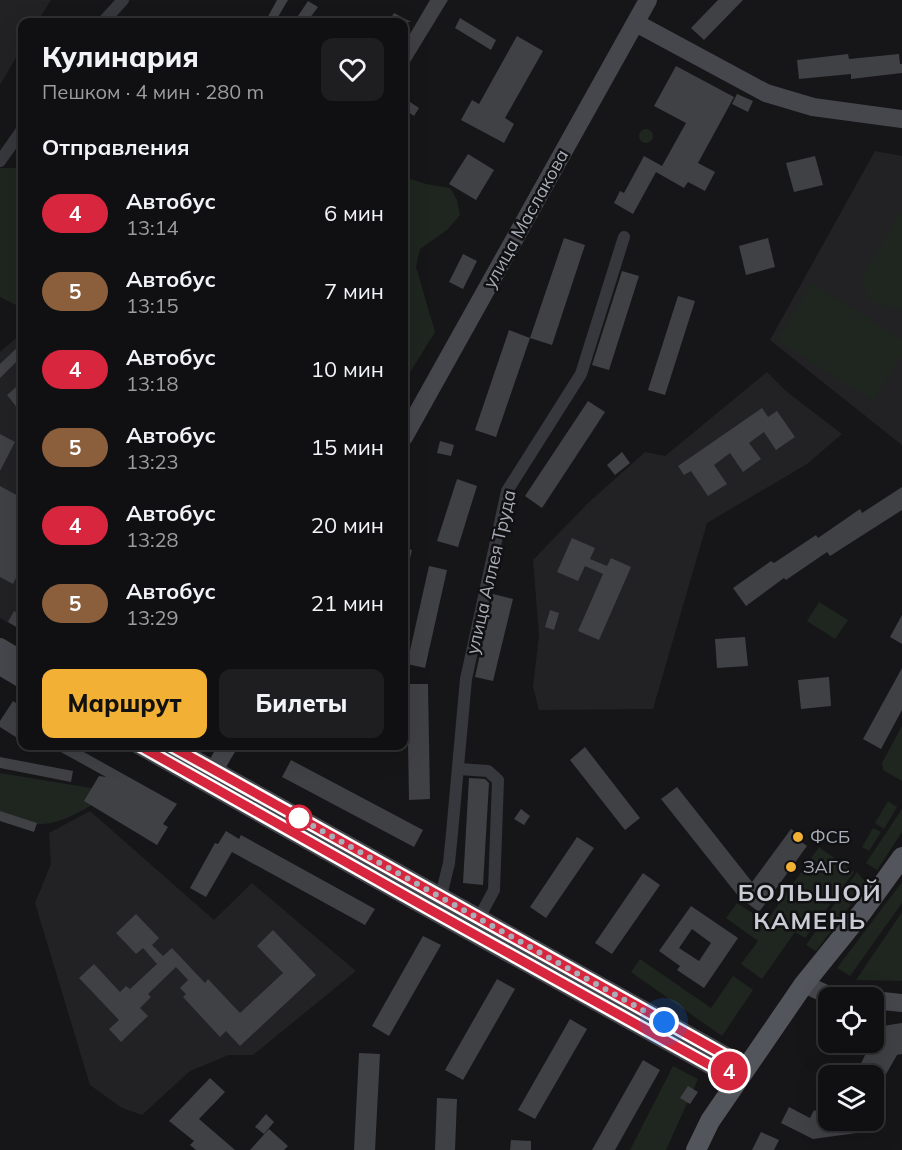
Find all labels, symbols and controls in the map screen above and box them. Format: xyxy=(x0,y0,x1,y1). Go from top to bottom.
button: heart xyxy=(321,38,384,101)
text: Кулинария xyxy=(42,39,199,74)
text: Пешком · 4 мин · 280 m xyxy=(42,79,264,104)
text: Отправления xyxy=(42,133,190,161)
street label: улица Маслакова xyxy=(478,145,573,292)
text: Автобус xyxy=(126,187,216,215)
text: 6 мин xyxy=(324,199,384,227)
text: 4 xyxy=(69,200,81,226)
text: 13:14 xyxy=(126,215,179,240)
text: Автобус xyxy=(126,265,216,293)
text: 7 мин xyxy=(324,277,384,305)
text: 5 xyxy=(69,278,81,304)
text: 13:15 xyxy=(126,293,179,318)
text: Автобус xyxy=(126,343,216,371)
text: 10 мин xyxy=(311,355,384,383)
text: 4 xyxy=(69,356,81,382)
text: 13:18 xyxy=(126,371,179,396)
text: Автобус xyxy=(126,421,216,449)
text: 15 мин xyxy=(311,433,384,461)
text: 5 xyxy=(69,434,81,460)
text: 13:23 xyxy=(126,449,179,474)
street label: улица Аллея Труда xyxy=(460,488,521,656)
text: Автобус xyxy=(126,499,216,527)
text: 20 мин xyxy=(311,511,384,539)
text: 4 xyxy=(69,512,81,538)
text: 13:28 xyxy=(126,527,179,552)
text: Автобус xyxy=(126,577,216,605)
text: 21 мин xyxy=(311,589,384,617)
text: 5 xyxy=(69,590,81,616)
text: 13:29 xyxy=(126,605,179,630)
button: Маршрут xyxy=(42,669,207,738)
button: Билеты xyxy=(219,669,384,738)
unlabelled marker xyxy=(286,805,312,831)
place label: ФСБ xyxy=(810,825,850,848)
marker: ФСБ xyxy=(791,830,805,844)
place label: ЗАГС xyxy=(803,855,850,878)
marker: ЗАГС xyxy=(784,860,798,874)
district label: БОЛЬШОЙ КАМЕНЬ xyxy=(738,877,882,935)
map controls xyxy=(818,987,884,1131)
button: locate xyxy=(818,987,884,1053)
your location xyxy=(649,1007,679,1037)
line badge: 4 xyxy=(710,1052,748,1090)
text: 4 xyxy=(723,1058,735,1084)
button: layers xyxy=(818,1065,884,1131)

